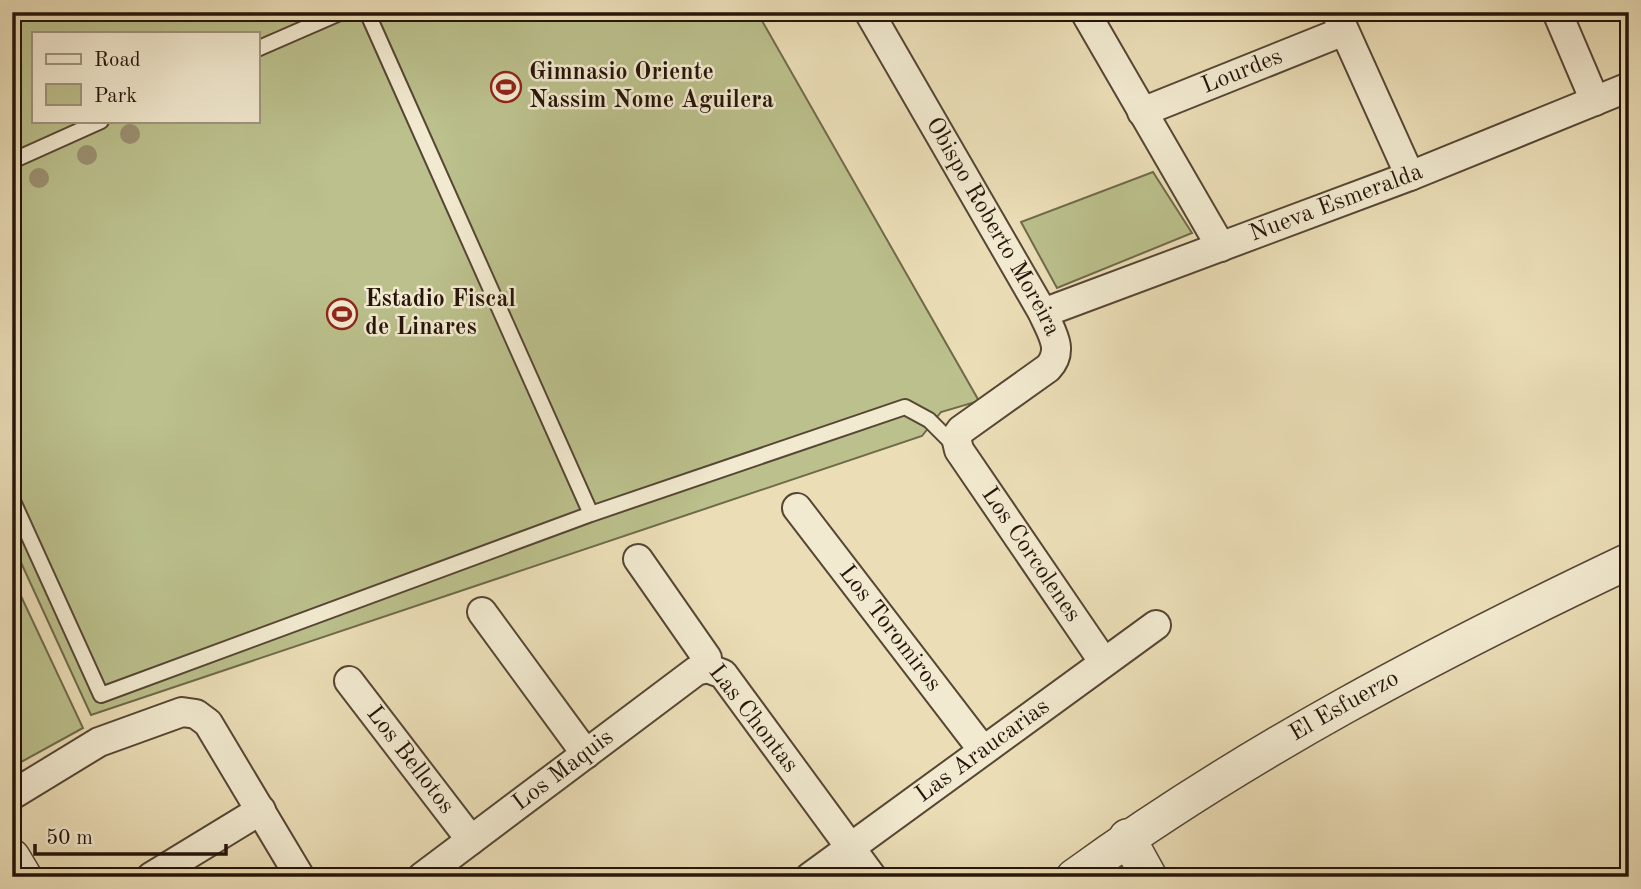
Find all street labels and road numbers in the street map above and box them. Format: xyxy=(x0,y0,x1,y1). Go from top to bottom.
street label: Lourdes xyxy=(1198,45,1286,99)
street label: Obispo Roberto Moreira xyxy=(921,114,1064,340)
street label: Nueva Esmeralda xyxy=(1247,160,1426,247)
street label: Los Corcolenes xyxy=(976,483,1085,627)
street label: Los Toromiros xyxy=(834,561,945,696)
street label: Las Chontas xyxy=(704,660,802,778)
street label: El Esfuerzo xyxy=(1286,667,1403,746)
street label: Las Araucarias xyxy=(912,695,1054,807)
street label: Los Bellotos xyxy=(361,702,458,819)
street label: Los Maquis xyxy=(509,725,618,816)

